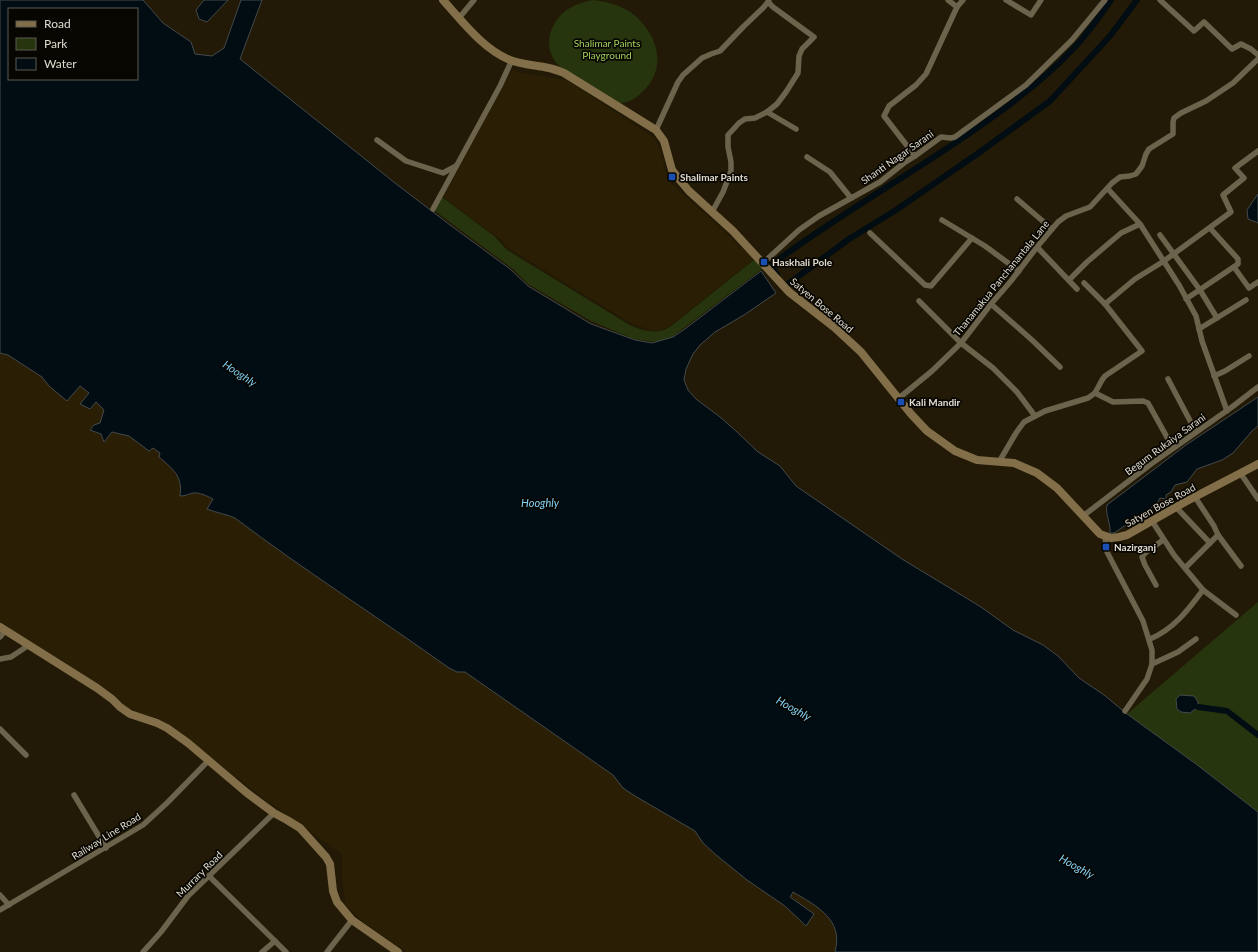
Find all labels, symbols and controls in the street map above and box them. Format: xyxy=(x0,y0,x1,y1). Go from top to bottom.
legend xyxy=(8,8,138,80)
text: Road xyxy=(44,16,71,31)
text: Park xyxy=(44,36,68,51)
park label: Shalimar Paints Playground xyxy=(574,37,640,61)
text: Water xyxy=(44,56,77,71)
street label: Shanti Nagar Sarani xyxy=(859,128,935,186)
place label: Shalimar Paints xyxy=(680,171,748,183)
marker: Shalimar Paints xyxy=(667,172,677,182)
street label: Thanamakua Panchanantala Lane xyxy=(951,218,1051,338)
place label: Haskhali Pole xyxy=(772,256,833,268)
marker: Haskhali Pole xyxy=(759,257,769,267)
street label: Satyen Bose Road xyxy=(788,275,856,335)
water label: Hooghly xyxy=(221,357,260,389)
place label: Kali Mandir xyxy=(909,396,961,408)
marker: Kali Mandir xyxy=(896,397,906,407)
street label: Begum Rukaiya Sarani xyxy=(1122,411,1208,477)
street label: Satyen Bose Road xyxy=(1123,481,1197,529)
water label: Hooghly xyxy=(521,496,560,509)
place label: Nazirganj xyxy=(1114,541,1156,553)
marker: Nazirganj xyxy=(1101,542,1111,552)
water label: Hooghly xyxy=(774,693,814,723)
street label: Railway Line Road xyxy=(69,810,143,862)
street label: Murrary Road xyxy=(173,848,225,900)
water label: Hooghly xyxy=(1057,851,1097,881)

